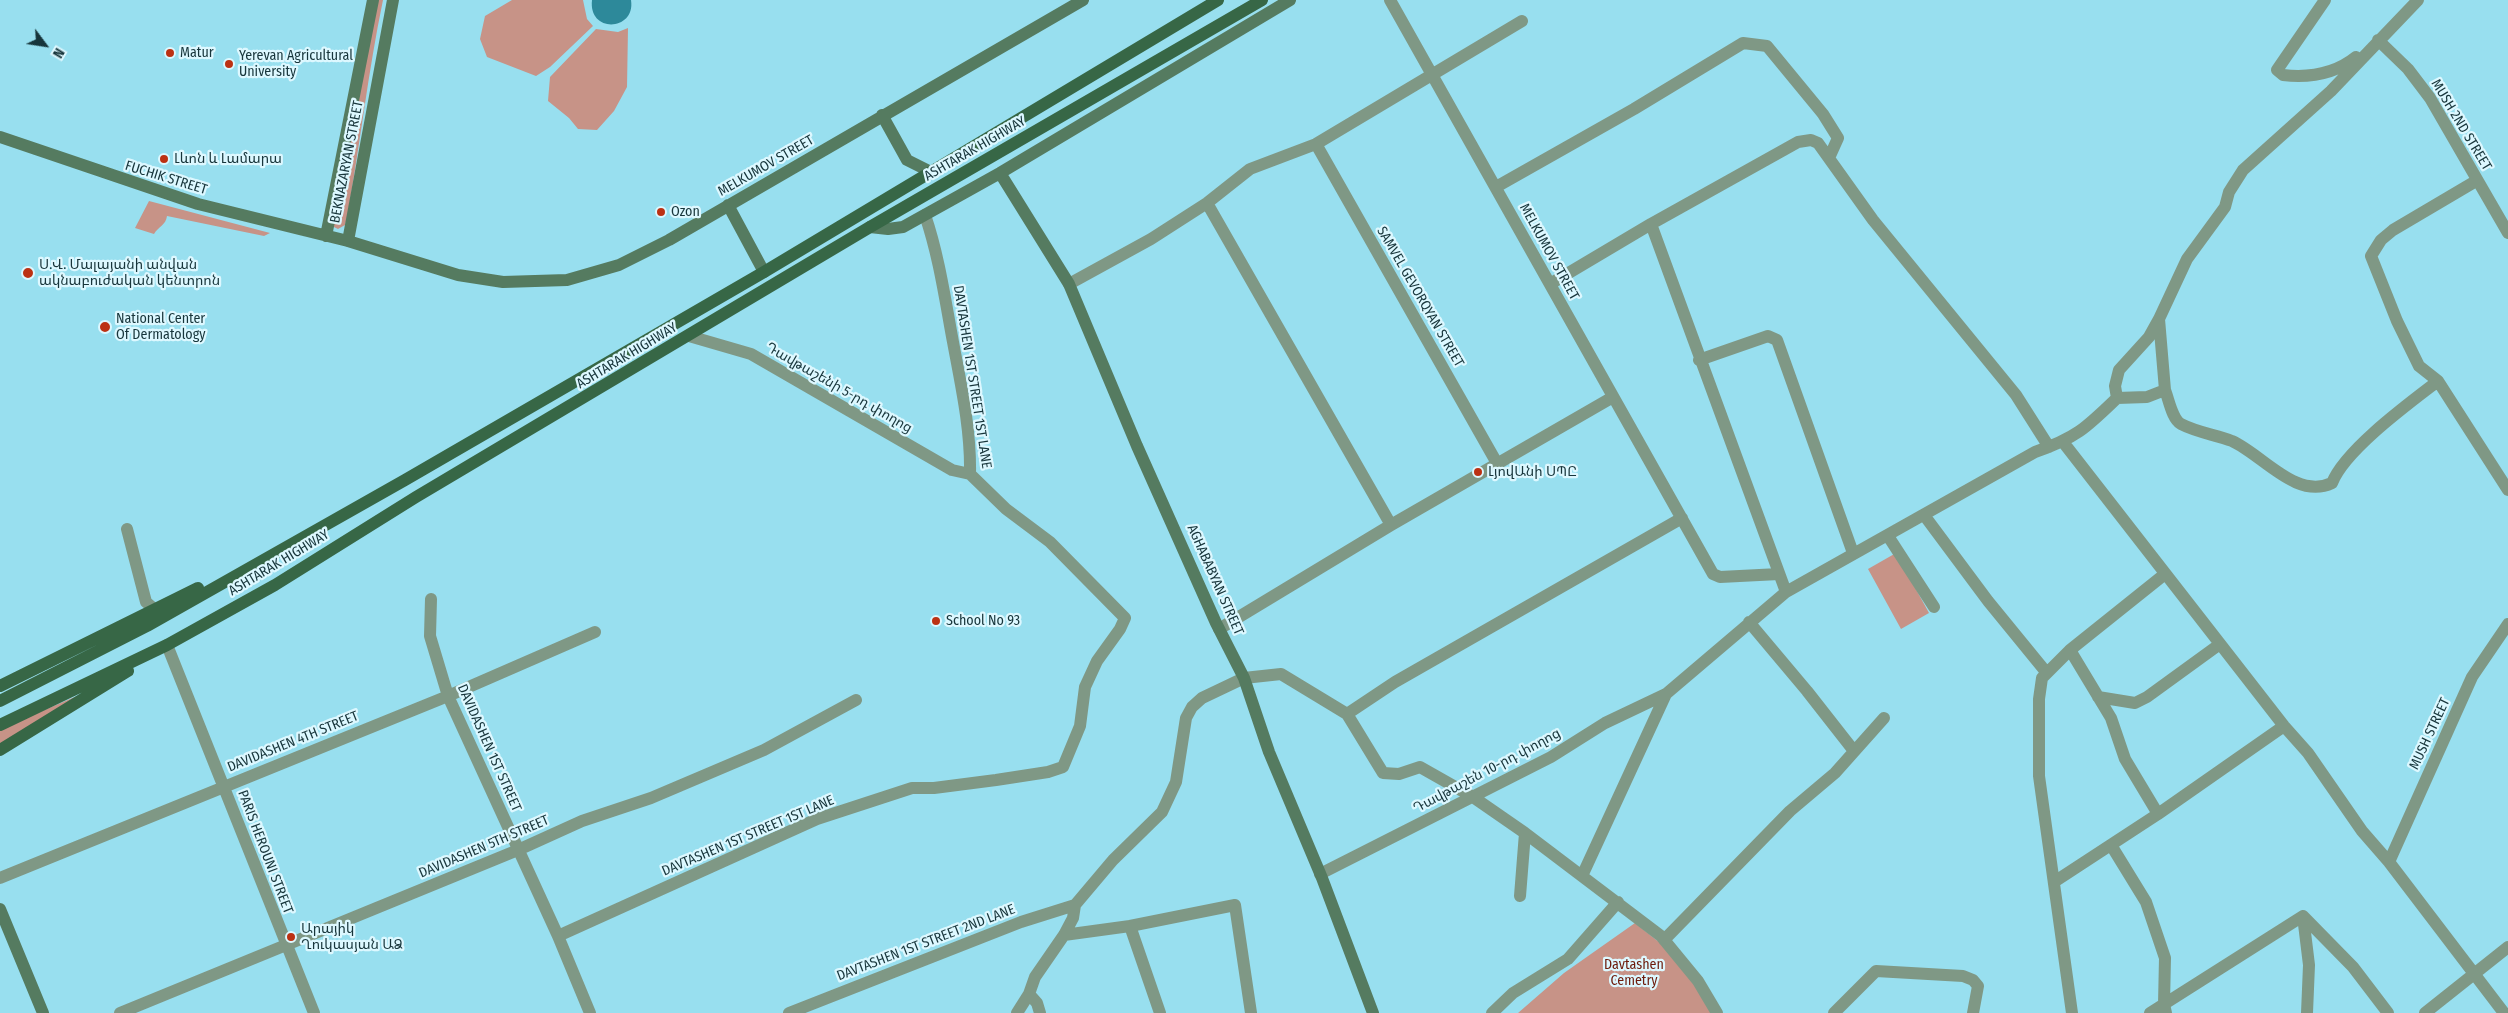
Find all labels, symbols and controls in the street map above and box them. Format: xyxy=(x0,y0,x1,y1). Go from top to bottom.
north arrow xyxy=(20,20,70,70)
text: N xyxy=(49,45,68,61)
place label: Matur xyxy=(180,45,214,61)
marker: Matur xyxy=(164,47,176,59)
place label: Yerevan Agricultural University xyxy=(239,48,353,80)
marker: Yerevan Agricultural University xyxy=(223,58,235,70)
street label: MUSH 2ND STREET xyxy=(2427,76,2495,174)
street label: BEKNAZARYAN STREET xyxy=(327,99,367,225)
street label: ASHTARAK HIGHWAY xyxy=(921,113,1029,185)
street label: MELKUMOV STREET xyxy=(715,132,817,200)
place label: Լևոն և Լամարա xyxy=(174,151,282,167)
marker: Լևոն և Լամարա xyxy=(158,153,170,165)
street label: FUCHIK STREET xyxy=(123,158,209,198)
street label: MELKUMOV STREET xyxy=(1516,201,1582,303)
place label: Ozon xyxy=(671,204,700,220)
marker: Ozon xyxy=(655,206,667,218)
street label: SAMVEL GEVORQYAN STREET xyxy=(1373,224,1467,370)
place label: Ս.Վ. Մալայանի անվան ակնաբուժական կենտրոն xyxy=(39,257,220,290)
marker: Ս.Վ. Մալայանի անվան ակնաբուժական կենտրոն xyxy=(21,266,35,280)
street label: DAVTASHEN 1ST STREET 1ST LANE xyxy=(949,284,995,470)
place label: National Center Of Dermatology xyxy=(116,311,205,344)
street label: ASHTARAK HIGHWAY xyxy=(574,319,680,393)
marker: National Center Of Dermatology xyxy=(98,320,112,334)
street label: Դավթաշենի 5-րդ փողոց xyxy=(763,339,915,437)
place label: ԼյովԱնի ՍՊԸ xyxy=(1488,464,1577,480)
marker: ԼյովԱնի ՍՊԸ xyxy=(1472,466,1484,478)
street label: AGHABABYAN STREET xyxy=(1183,522,1247,638)
street label: ASHTARAK HIGHWAY xyxy=(226,526,332,600)
place label: School No 93 xyxy=(946,613,1020,629)
marker: School No 93 xyxy=(930,615,942,627)
street label: DAVIDASHEN 1ST STREET xyxy=(453,682,525,814)
street label: MUSH STREET xyxy=(2406,695,2454,773)
street label: DAVIDASHEN 4TH STREET xyxy=(225,708,361,776)
street label: Դավթաշեն 10-րդ փողոց xyxy=(1410,725,1564,817)
street label: PARIS HEROUNI STREET xyxy=(234,788,296,916)
street label: DAVTASHEN 1ST STREET 1ST LANE xyxy=(659,792,837,880)
street label: DAVIDASHEN 5TH STREET xyxy=(416,812,552,882)
street label: DAVTASHEN 1ST STREET 2ND LANE xyxy=(835,901,1017,985)
place label: Արայիկ Ղուկասյան ԱՁ xyxy=(301,921,403,954)
marker: Արայիկ Ղուկասյան ԱՁ xyxy=(285,931,297,943)
park label: Davtashen Cemetry xyxy=(1604,957,1664,990)

